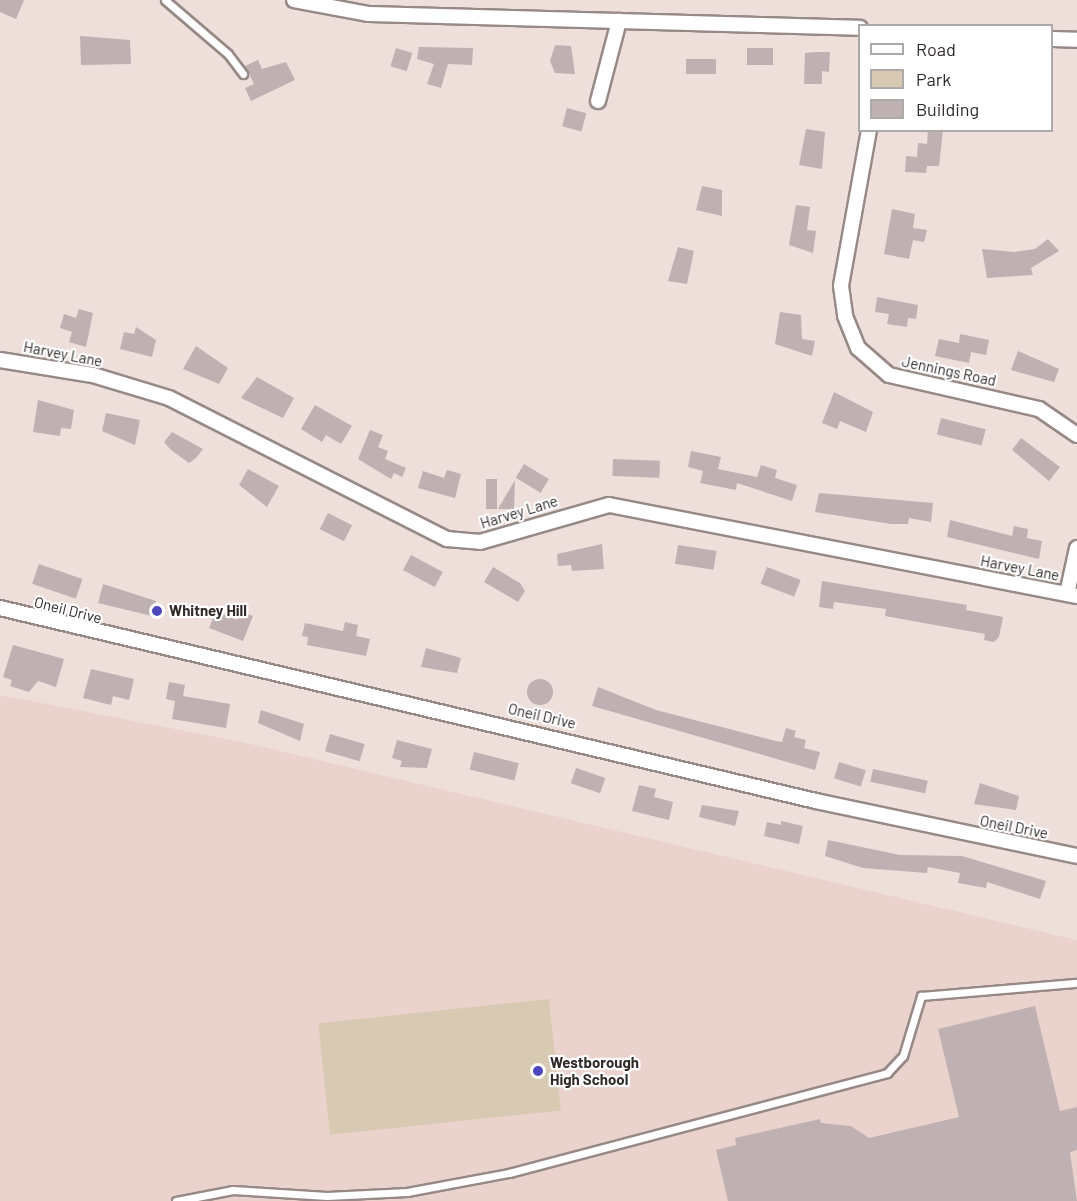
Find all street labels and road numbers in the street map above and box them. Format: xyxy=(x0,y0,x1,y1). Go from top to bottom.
street label: Harvey Lane xyxy=(22,338,104,370)
street label: Jennings Road xyxy=(900,352,998,390)
street label: Harvey Lane xyxy=(478,492,560,532)
street label: Harvey Lane xyxy=(979,552,1061,584)
street label: Oneil Drive xyxy=(32,593,104,627)
street label: Oneil Drive xyxy=(506,699,578,733)
street label: Oneil Drive xyxy=(978,812,1050,842)

